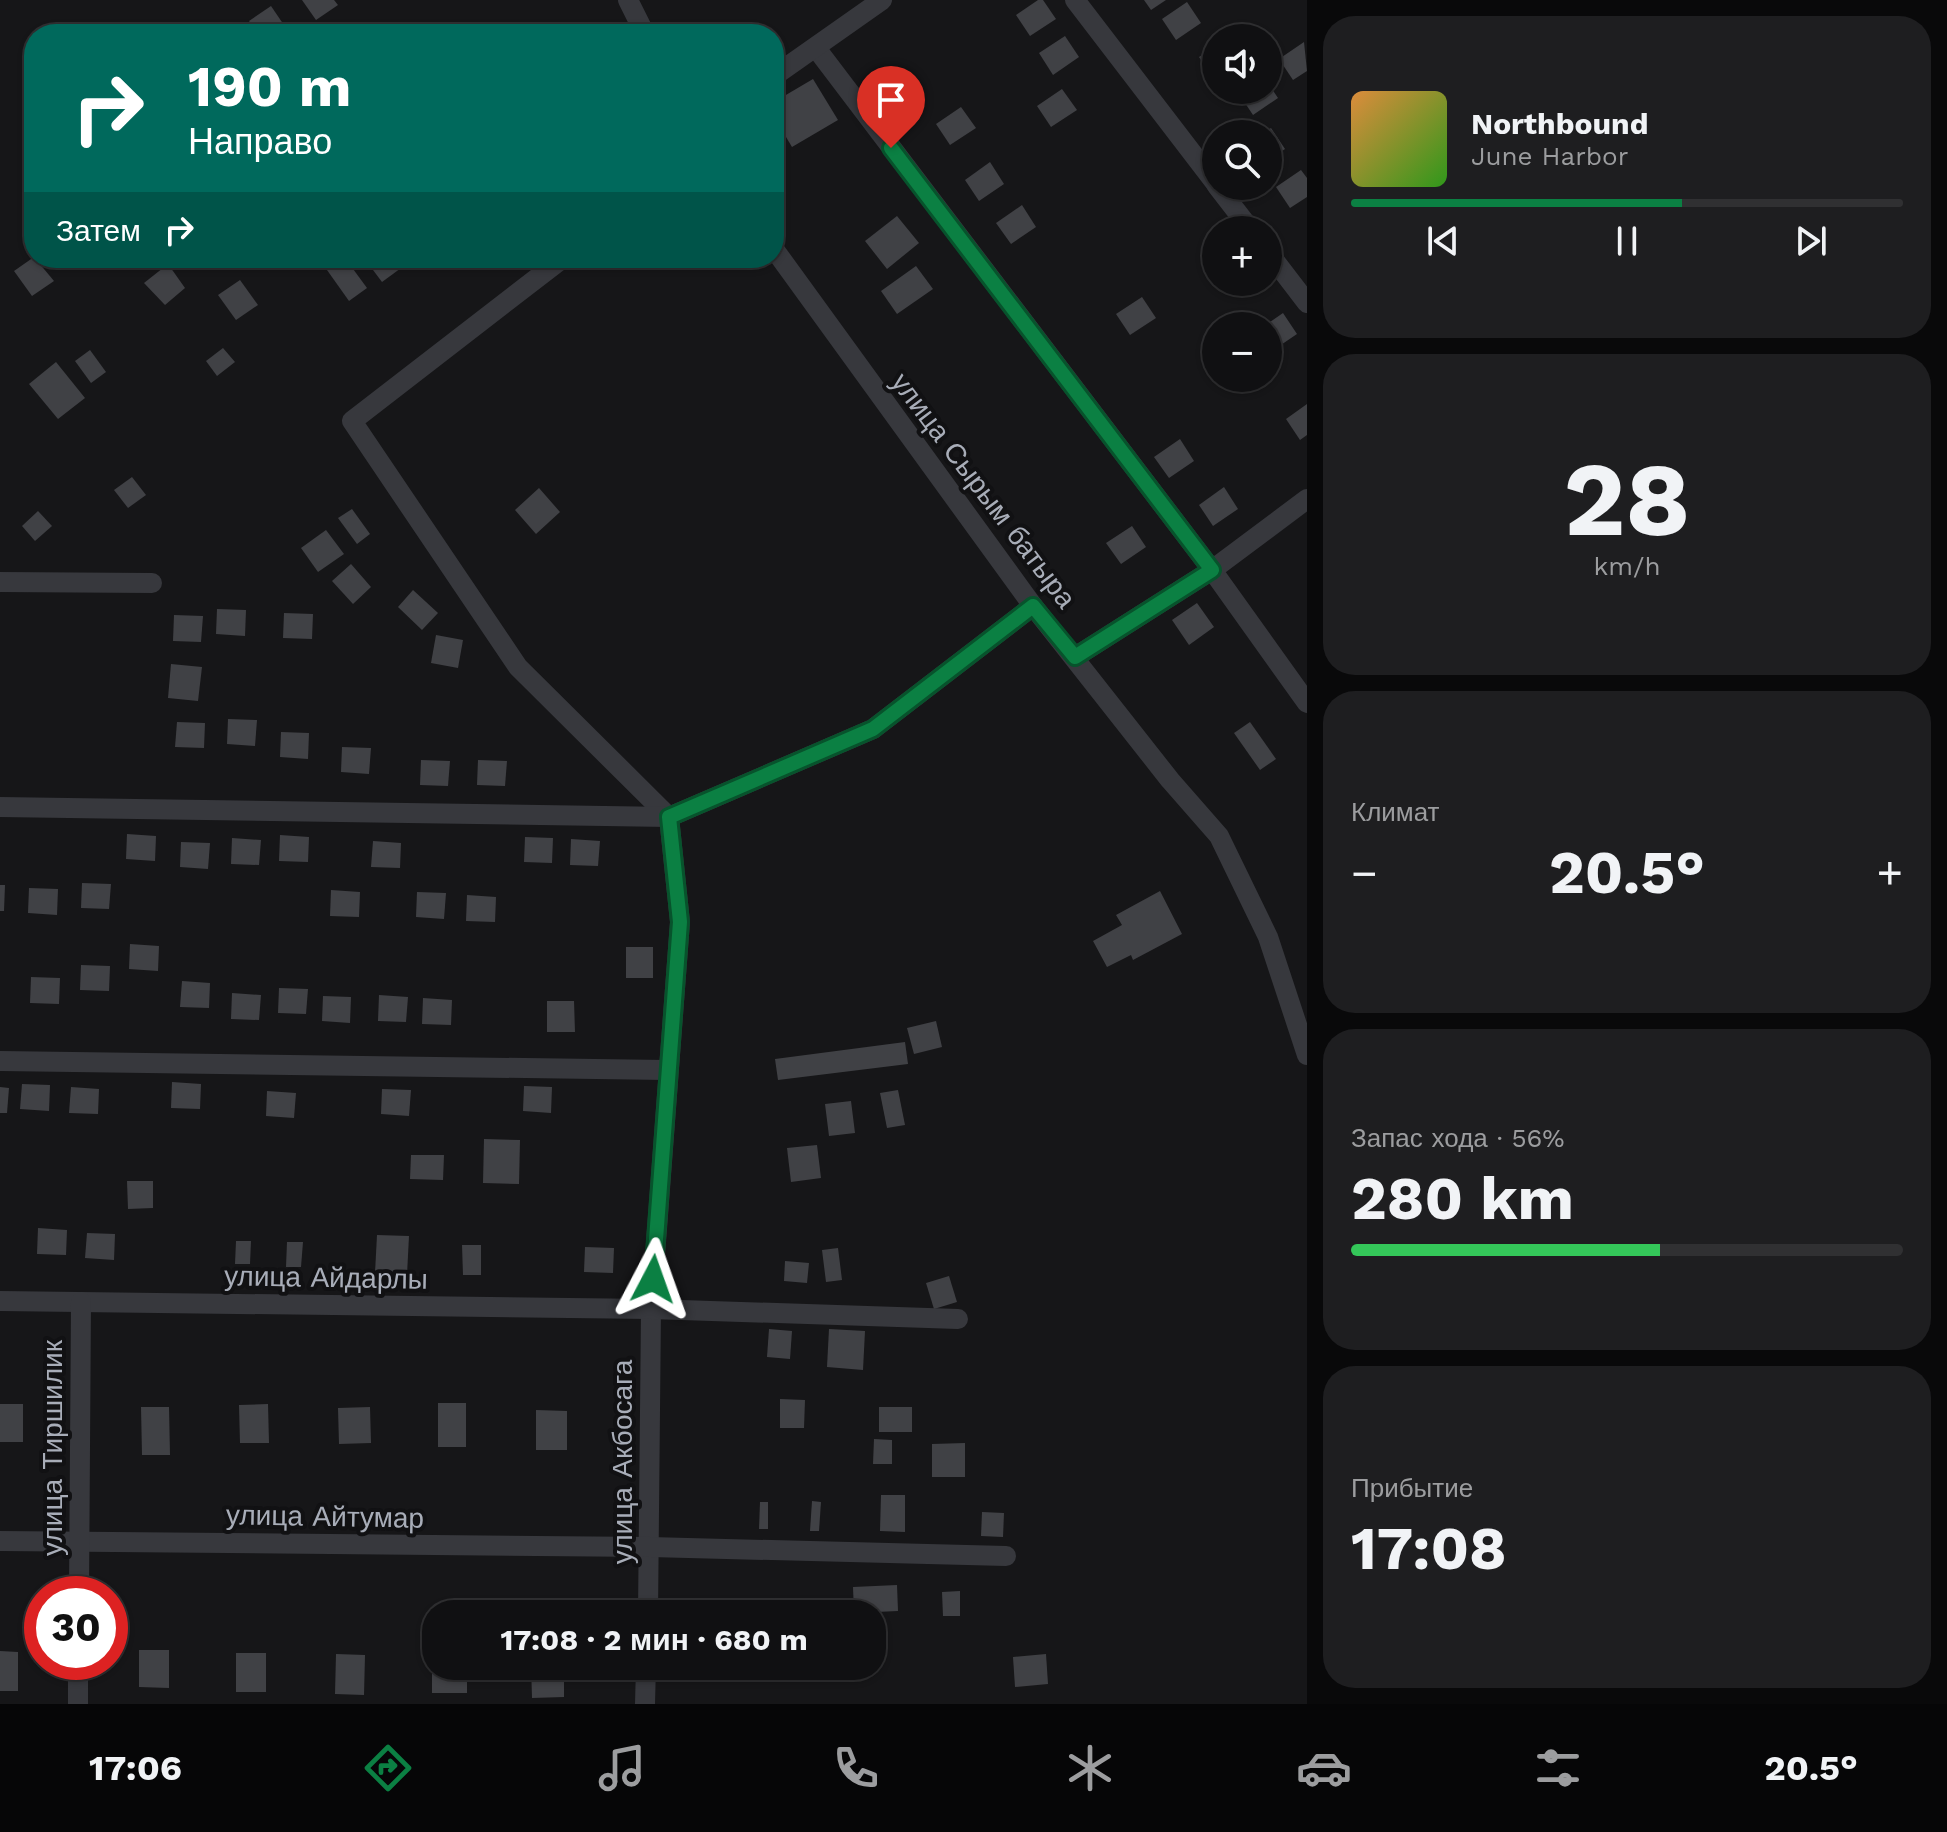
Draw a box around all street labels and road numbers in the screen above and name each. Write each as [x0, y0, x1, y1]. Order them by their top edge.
street label: улица Сырым батыра [884, 366, 1083, 615]
street label: улица Айдарлы [224, 1259, 428, 1296]
street label: улица Тиршилик [36, 1339, 69, 1556]
street label: улица Акбосага [606, 1359, 639, 1564]
street label: улица Айтумар [226, 1498, 424, 1535]

